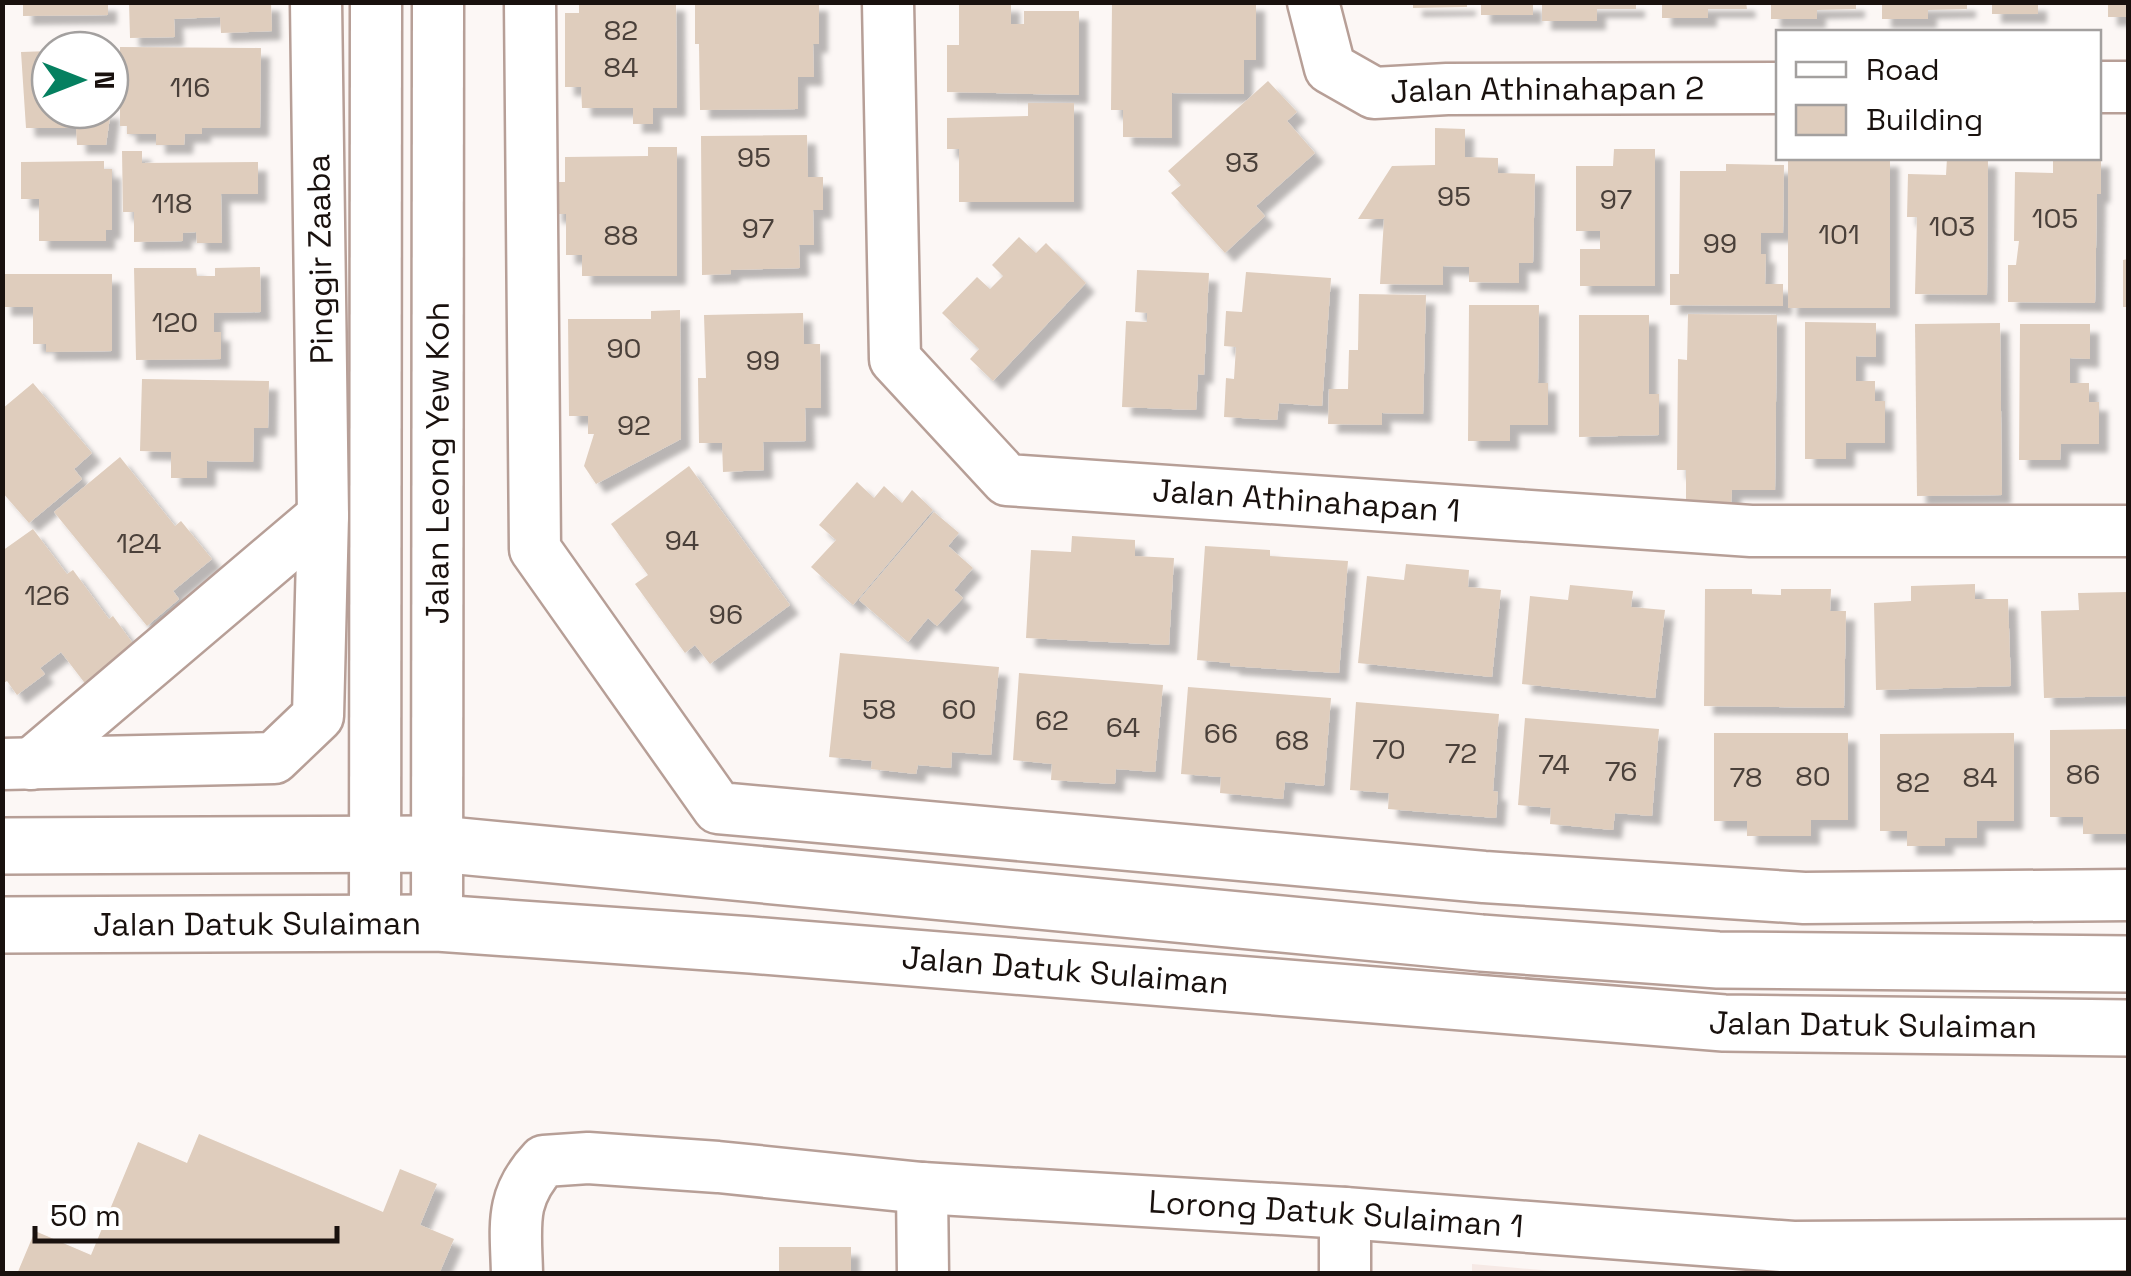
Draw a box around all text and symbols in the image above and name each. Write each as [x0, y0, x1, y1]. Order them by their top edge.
house number: 82 [604, 12, 638, 48]
north arrow [30, 30, 130, 130]
legend [1776, 30, 2101, 160]
house number: 84 [604, 49, 638, 85]
text: Road [1866, 50, 1940, 89]
street label: Jalan Athinahapan 2 [1389, 68, 1704, 112]
house number: 116 [170, 69, 210, 105]
text: N [87, 71, 123, 89]
text: Building [1866, 100, 1983, 139]
house number: 95 [737, 139, 771, 175]
house number: 93 [1225, 144, 1259, 180]
street label: Pinggir Zaaba [298, 154, 342, 364]
house number: 95 [1437, 178, 1471, 214]
house number: 97 [1600, 181, 1632, 217]
house number: 118 [152, 185, 192, 221]
house number: 105 [2032, 200, 2078, 236]
house number: 103 [1929, 208, 1975, 244]
house number: 97 [742, 210, 774, 246]
house number: 101 [1818, 216, 1860, 252]
house number: 88 [604, 217, 638, 253]
house number: 99 [1703, 225, 1737, 261]
street label: Jalan Leong Yew Koh [417, 302, 458, 624]
house number: 120 [152, 304, 198, 340]
house number: 90 [606, 330, 642, 366]
house number: 99 [746, 342, 780, 378]
house number: 92 [617, 407, 651, 443]
street label: Jalan Athinahapan 1 [1151, 470, 1462, 531]
house number: 94 [665, 522, 699, 558]
house number: 124 [116, 525, 162, 561]
house number: 126 [24, 577, 70, 613]
house number: 96 [709, 596, 743, 632]
house number: 58 [862, 691, 896, 727]
house number: 60 [941, 691, 977, 727]
house number: 62 [1035, 702, 1069, 738]
house number: 64 [1106, 709, 1140, 745]
house number: 66 [1204, 715, 1238, 751]
house number: 68 [1275, 722, 1309, 758]
house number: 70 [1372, 731, 1406, 767]
house number: 72 [1445, 735, 1477, 771]
house number: 74 [1538, 746, 1570, 782]
house number: 76 [1605, 753, 1637, 789]
house number: 86 [2066, 756, 2100, 792]
house number: 80 [1795, 758, 1831, 794]
house number: 78 [1729, 759, 1763, 795]
house number: 84 [1963, 759, 1997, 795]
house number: 82 [1896, 764, 1930, 800]
street label: Jalan Datuk Sulaiman [93, 903, 421, 945]
street label: Jalan Datuk Sulaiman [900, 937, 1230, 1003]
street label: Jalan Datuk Sulaiman [1708, 1002, 2037, 1047]
scale bar [35, 1181, 338, 1243]
street label: Lorong Datuk Sulaiman 1 [1147, 1181, 1525, 1246]
text: 50 m [50, 1196, 121, 1235]

